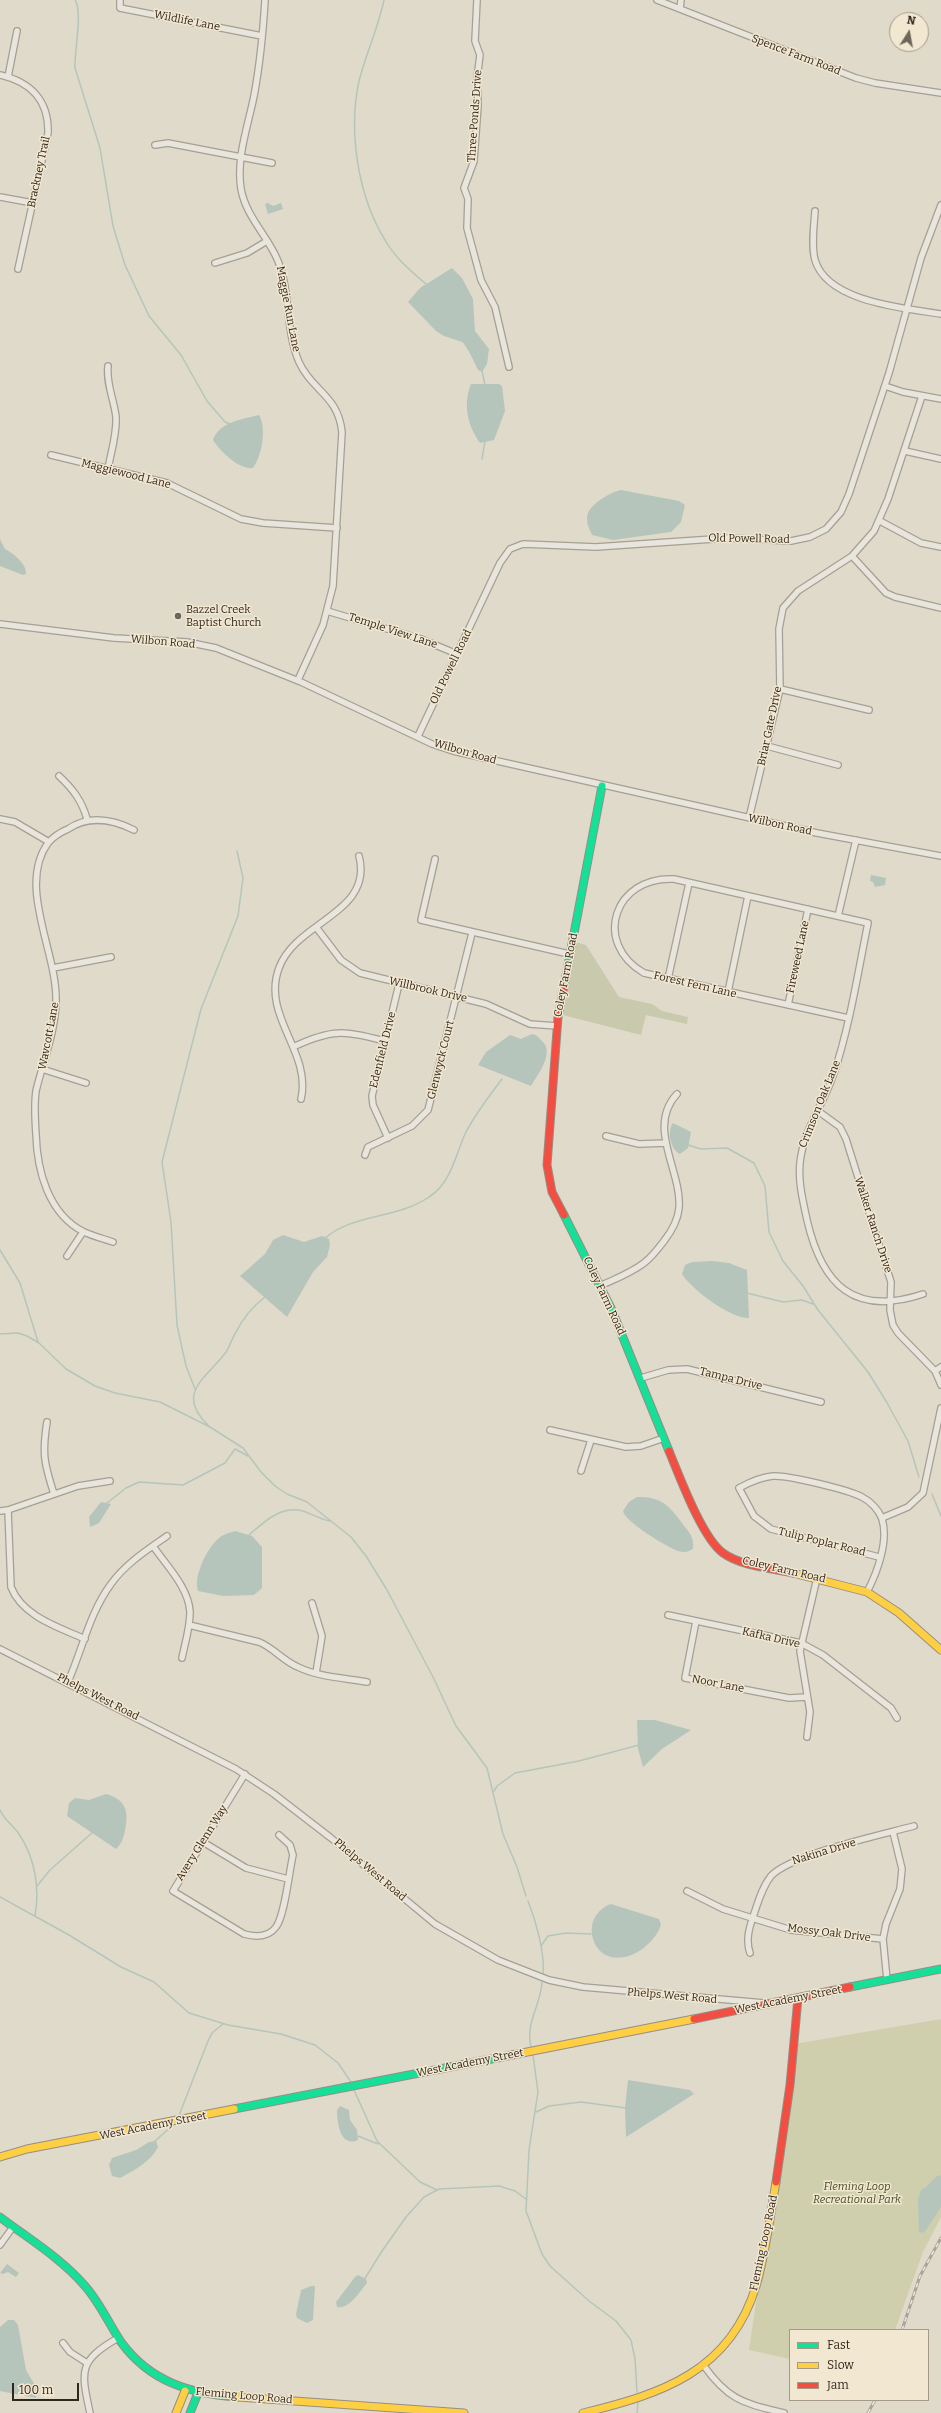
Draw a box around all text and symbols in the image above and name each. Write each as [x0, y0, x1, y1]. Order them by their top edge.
street label: Wildlife Lane [153, 8, 221, 34]
north arrow [889, 12, 929, 52]
text: N [906, 14, 917, 28]
street label: Spence Farm Road [749, 32, 843, 78]
street label: Three Ponds Drive [465, 69, 485, 163]
street label: Brackney Trail [25, 135, 53, 209]
street label: Maggie Run Lane [273, 265, 303, 353]
street label: Maggiewood Lane [80, 456, 172, 492]
street label: Old Powell Road [708, 532, 790, 546]
place label: Bazzel Creek Baptist Church [186, 603, 261, 629]
street label: Temple View Lane [347, 610, 439, 652]
marker: Bazzel Creek Baptist Church [173, 611, 183, 621]
street label: Old Powell Road [427, 627, 475, 707]
street label: Wilbon Road [130, 633, 196, 651]
street label: Briar Gate Drive [755, 685, 785, 767]
street label: Wilbon Road [432, 737, 498, 767]
street label: Wilbon Road [747, 812, 813, 838]
street label: Fireweed Lane [784, 919, 812, 995]
street label: Coley Farm Road [551, 932, 581, 1018]
street label: Forest Fern Lane [652, 969, 738, 1001]
street label: Willbrook Drive [388, 975, 468, 1005]
street label: Wavcott Lane [36, 1001, 62, 1071]
street label: Edenfield Drive [367, 1010, 399, 1090]
street label: Glenwyck Court [425, 1019, 457, 1101]
street label: Crimson Oak Lane [796, 1058, 844, 1150]
street label: Walker Ranch Drive [851, 1175, 895, 1275]
street label: Coley Farm Road [580, 1255, 628, 1337]
street label: Tampa Drive [698, 1365, 764, 1393]
street label: Tulip Poplar Road [777, 1525, 867, 1559]
street label: Coley Farm Road [741, 1554, 827, 1586]
street label: Kafka Drive [741, 1625, 801, 1651]
street label: Phelps West Road [55, 1671, 141, 1723]
street label: Noor Lane [691, 1672, 745, 1696]
street label: Avery Glenn Way [173, 1803, 231, 1883]
street label: Phelps West Road [331, 1836, 409, 1904]
street label: Nakina Drive [790, 1836, 858, 1868]
street label: Mossy Oak Drive [787, 1921, 871, 1945]
street label: West Academy Street [733, 1983, 843, 2017]
street label: Phelps West Road [626, 1985, 718, 2007]
street label: West Academy Street [415, 2046, 525, 2080]
street label: West Academy Street [98, 2109, 208, 2143]
park label: Fleming Loop Recreational Park [813, 2180, 901, 2206]
street label: Fleming Loop Road [747, 2194, 781, 2292]
legend [789, 2329, 929, 2401]
text: Fast [827, 2338, 850, 2352]
text: Slow [827, 2358, 854, 2372]
scale bar [14, 2375, 81, 2401]
text: Jam [827, 2378, 849, 2392]
text: 100 m [19, 2383, 53, 2397]
street label: Fleming Loop Road [195, 2385, 293, 2407]

